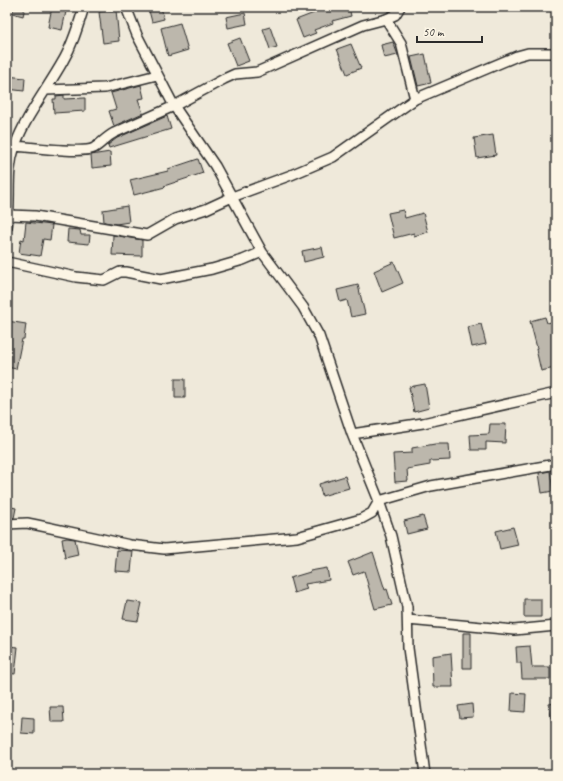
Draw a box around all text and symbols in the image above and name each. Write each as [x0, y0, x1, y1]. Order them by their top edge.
scale bar [417, 18, 482, 44]
text: 50 m [423, 24, 445, 40]

